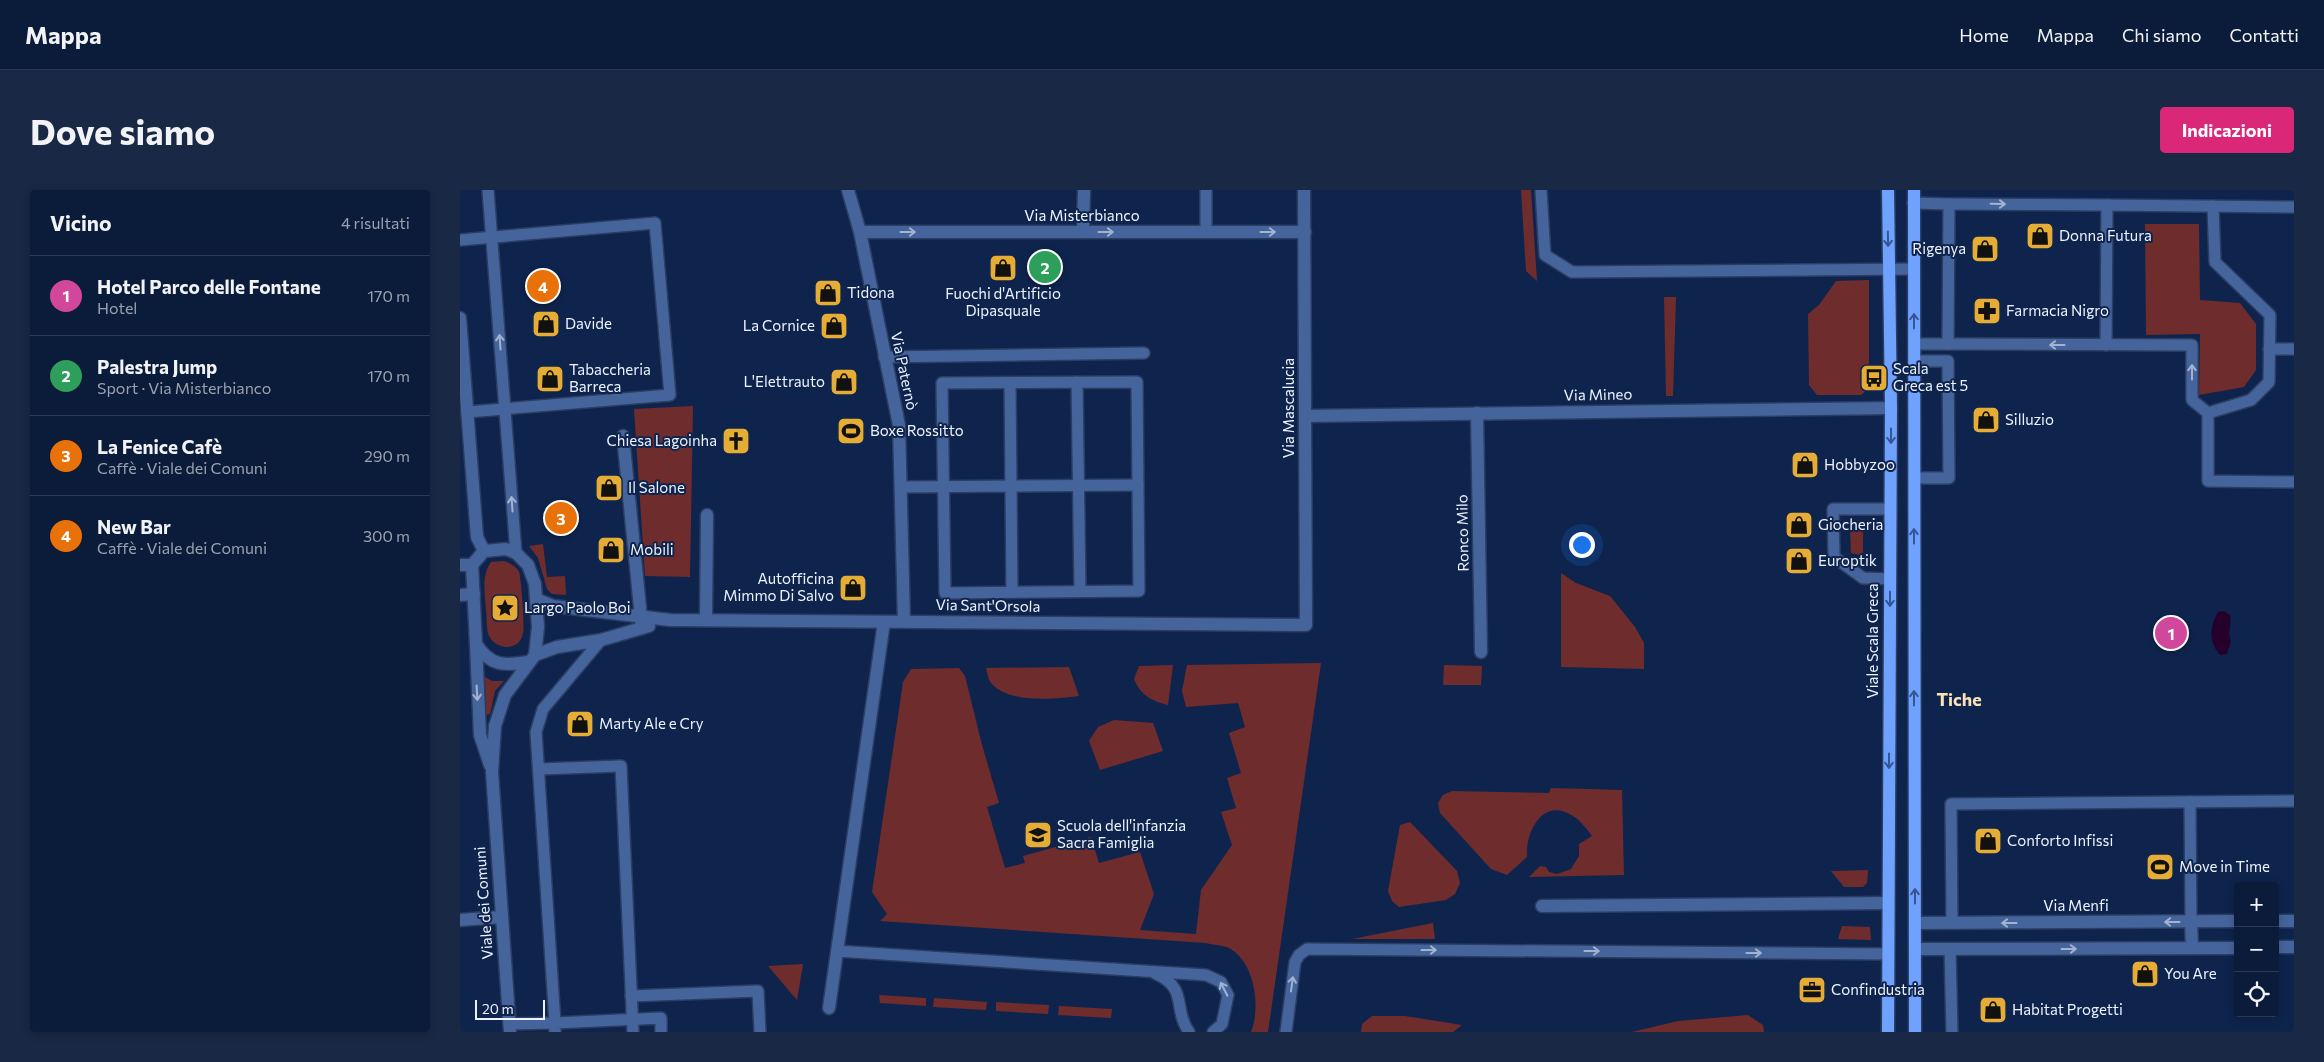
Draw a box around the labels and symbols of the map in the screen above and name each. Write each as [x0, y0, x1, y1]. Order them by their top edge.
one-way arrow [1990, 199, 2006, 209]
street label: Via Misterbianco [1024, 206, 1140, 224]
shop icon: Donna Futura [2025, 221, 2055, 251]
place label: Donna Futura [2059, 226, 2152, 244]
one-way arrow [900, 227, 916, 237]
one-way arrow [1098, 227, 1114, 237]
one-way arrow [1260, 227, 1276, 237]
one-way arrow [1883, 230, 1893, 246]
shop icon: Rigenya [1970, 234, 2000, 264]
place label: Rigenya [1912, 239, 1966, 257]
pin: 2 [1029, 248, 1061, 286]
shop icon: Fuochi d'Artificio Dipasquale [988, 253, 1018, 283]
pin: 4 [527, 267, 559, 305]
shop icon: Tidona [813, 278, 843, 308]
place label: Tidona [847, 283, 895, 301]
place label: Fuochi d'Artificio Dipasquale [945, 284, 1061, 319]
pharmacy icon: Farmacia Nigro [1972, 296, 2002, 326]
place label: Farmacia Nigro [2006, 301, 2109, 319]
shop icon: Davide [531, 309, 561, 339]
shop icon: La Cornice [819, 311, 849, 341]
one-way arrow [1909, 313, 1919, 330]
place label: Davide [565, 314, 612, 332]
place label: La Cornice [743, 316, 815, 334]
street label: Via Paternò [888, 330, 922, 412]
one-way arrow [495, 335, 504, 351]
one-way arrow [2049, 340, 2066, 350]
street label: Via Mascalucia [1279, 358, 1297, 458]
place label: Scala Greca est 5 [1893, 359, 1968, 394]
place label: Tabaccheria Barreca [569, 360, 651, 395]
bus stop icon: Scala Greca est 5 [1859, 363, 1889, 393]
shop icon: Tabaccheria Barreca [535, 364, 565, 394]
one-way arrow [2187, 365, 2197, 381]
shop icon: L'Elettrauto [829, 367, 859, 397]
place label: L'Elettrauto [743, 372, 825, 390]
street label: Via Mineo [1564, 384, 1632, 404]
shop icon: Silluzio [1971, 405, 2001, 435]
place label: Silluzio [2005, 410, 2054, 428]
sports icon: Boxe Rossitto [836, 416, 866, 446]
place label: Boxe Rossitto [870, 421, 964, 439]
church icon: Chiesa Lagoinha [721, 426, 751, 456]
one-way arrow [1886, 428, 1896, 444]
place label: Chiesa Lagoinha [607, 431, 717, 449]
shop icon: Hobbyzoo [1790, 450, 1820, 480]
place label: Hobbyzoo [1824, 455, 1895, 473]
shop icon: Il Salone [594, 473, 624, 503]
place label: Il Salone [628, 478, 685, 496]
street label: Ronco Milo [1452, 494, 1472, 572]
one-way arrow [508, 497, 517, 513]
pin: 3 [545, 499, 577, 537]
shop icon: Giocheria [1784, 510, 1814, 540]
place label: Giocheria [1818, 515, 1883, 533]
one-way arrow [1909, 528, 1919, 544]
your location [1569, 532, 1595, 558]
shop icon: Mobili [596, 535, 626, 565]
place label: Mobili [630, 540, 674, 558]
shop icon: Europtik [1784, 546, 1814, 576]
place label: Europtik [1818, 551, 1877, 569]
place label: Autofficina Mimmo Di Salvo [723, 569, 834, 604]
shop icon: Autofficina Mimmo Di Salvo [838, 573, 868, 603]
street label: Viale Scala Greca [1863, 583, 1881, 699]
one-way arrow [1885, 590, 1895, 606]
place icon: Largo Paolo Boi [490, 593, 520, 623]
street label: Via Sant'Orsola [936, 595, 1041, 615]
place label: Largo Paolo Boi [524, 598, 631, 616]
pin: 1 [2155, 614, 2187, 652]
one-way arrow [473, 685, 482, 701]
district label: Tiche [1936, 688, 1982, 710]
one-way arrow [1909, 691, 1919, 707]
shop icon: Marty Ale e Cry [565, 709, 595, 739]
place label: Marty Ale e Cry [599, 714, 704, 732]
one-way arrow [1884, 752, 1894, 769]
place label: Scuola dell'infanzia Sacra Famiglia [1057, 816, 1186, 851]
school or university icon: Scuola dell'infanzia Sacra Famiglia [1023, 820, 1053, 850]
shop icon: Conforto Infissi [1973, 826, 2003, 856]
place label: Conforto Infissi [2007, 831, 2113, 849]
street label: Viale dei Comuni [470, 846, 496, 960]
sports icon: Move in Time [2145, 852, 2175, 882]
place label: Move in Time [2179, 857, 2270, 875]
one-way arrow [1910, 888, 1920, 904]
street label: Via Menfi [2043, 896, 2109, 914]
one-way arrow [2164, 917, 2180, 927]
one-way arrow [2001, 918, 2018, 928]
one-way arrow [2060, 944, 2077, 954]
one-way arrow [1421, 945, 1437, 955]
one-way arrow [1584, 947, 1600, 956]
one-way arrow [1746, 948, 1762, 958]
shop icon: You Are [2130, 959, 2160, 989]
place label: You Are [2164, 964, 2217, 982]
office icon: Confindustria [1797, 975, 1827, 1005]
one-way arrow [1287, 976, 1297, 992]
place label: Confindustria [1831, 980, 1925, 998]
one-way arrow [1219, 982, 1229, 997]
shop icon: Habitat Progetti [1978, 995, 2008, 1025]
scale bar [475, 997, 545, 1020]
place label: Habitat Progetti [2012, 1000, 2123, 1018]

